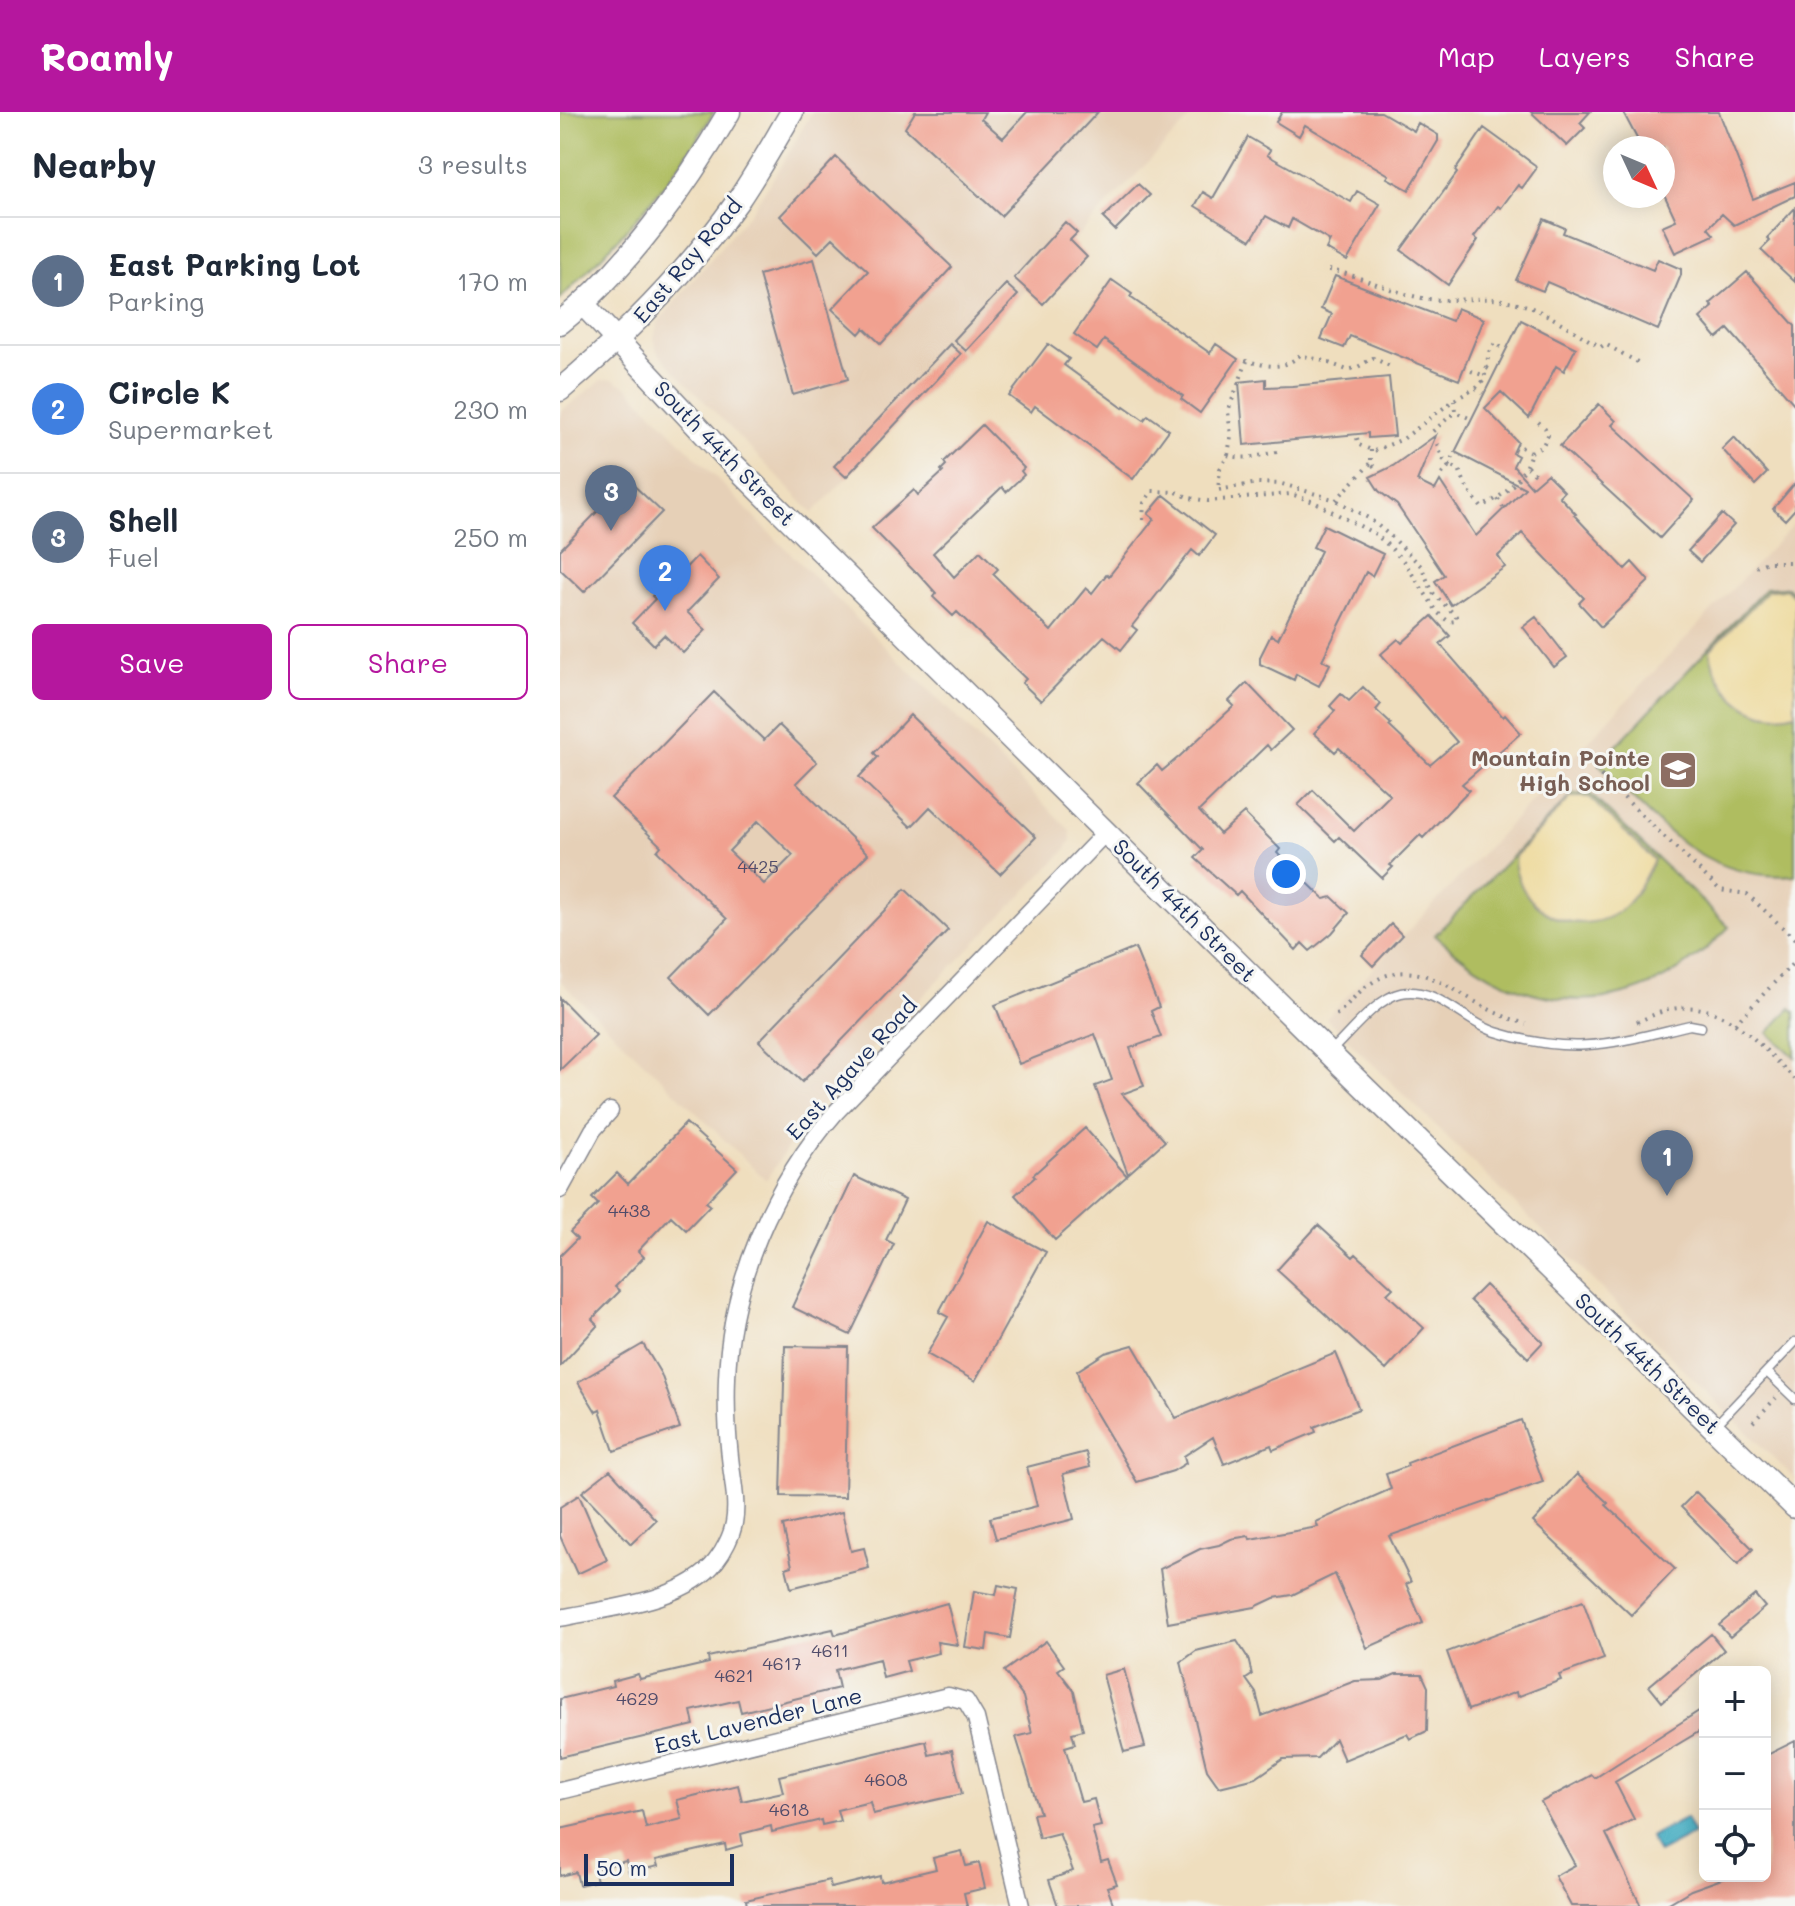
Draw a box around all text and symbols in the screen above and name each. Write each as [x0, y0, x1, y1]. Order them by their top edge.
text: Roamly [40, 31, 174, 81]
text: Map [1438, 38, 1495, 74]
text: Layers [1539, 38, 1631, 74]
text: Share [1675, 38, 1755, 74]
north arrow [1603, 136, 1675, 208]
text: Nearby [32, 142, 157, 187]
text: 3 results [418, 147, 528, 181]
street label: East Ray Road [626, 191, 748, 329]
text: East Parking Lot [108, 244, 361, 284]
text: 1 [52, 264, 64, 298]
text: 170 m [457, 264, 528, 298]
text: Parking [108, 284, 204, 318]
text: Circle K [108, 372, 231, 412]
street label: South 44th Street [648, 374, 802, 532]
text: 2 [51, 392, 65, 426]
text: 230 m [453, 392, 528, 426]
text: Supermarket [108, 412, 273, 446]
pin: 3 [585, 465, 637, 531]
text: Shell [108, 500, 178, 540]
text: 3 [50, 520, 66, 554]
text: 250 m [453, 520, 528, 554]
text: Fuel [108, 540, 159, 574]
pin: 2 [639, 545, 691, 611]
button: Save [32, 624, 272, 700]
button: Share [288, 624, 528, 700]
place label: Mountain Pointe High School [1471, 743, 1650, 797]
school or university icon: Mountain Pointe High School [1657, 749, 1699, 791]
street label: South 44th Street [1107, 832, 1263, 988]
house number: 4425 [737, 854, 779, 878]
your location [1266, 854, 1306, 894]
street label: East Agave Road [779, 990, 923, 1146]
pin: 1 [1641, 1130, 1693, 1196]
house number: 4438 [608, 1198, 650, 1222]
street label: South 44th Street [1569, 1286, 1727, 1440]
house number: 4611 [811, 1638, 849, 1662]
house number: 4617 [762, 1651, 802, 1675]
house number: 4621 [714, 1663, 754, 1687]
map controls [1699, 1666, 1771, 1882]
button: + [1699, 1666, 1771, 1738]
street label: East Lavender Lane [651, 1680, 865, 1760]
house number: 4629 [616, 1686, 658, 1710]
button: − [1699, 1738, 1771, 1810]
house number: 4608 [864, 1767, 908, 1791]
house number: 4618 [769, 1797, 809, 1821]
button: locate [1699, 1810, 1771, 1882]
scale bar [584, 1850, 734, 1886]
text: 50 m [596, 1853, 647, 1882]

